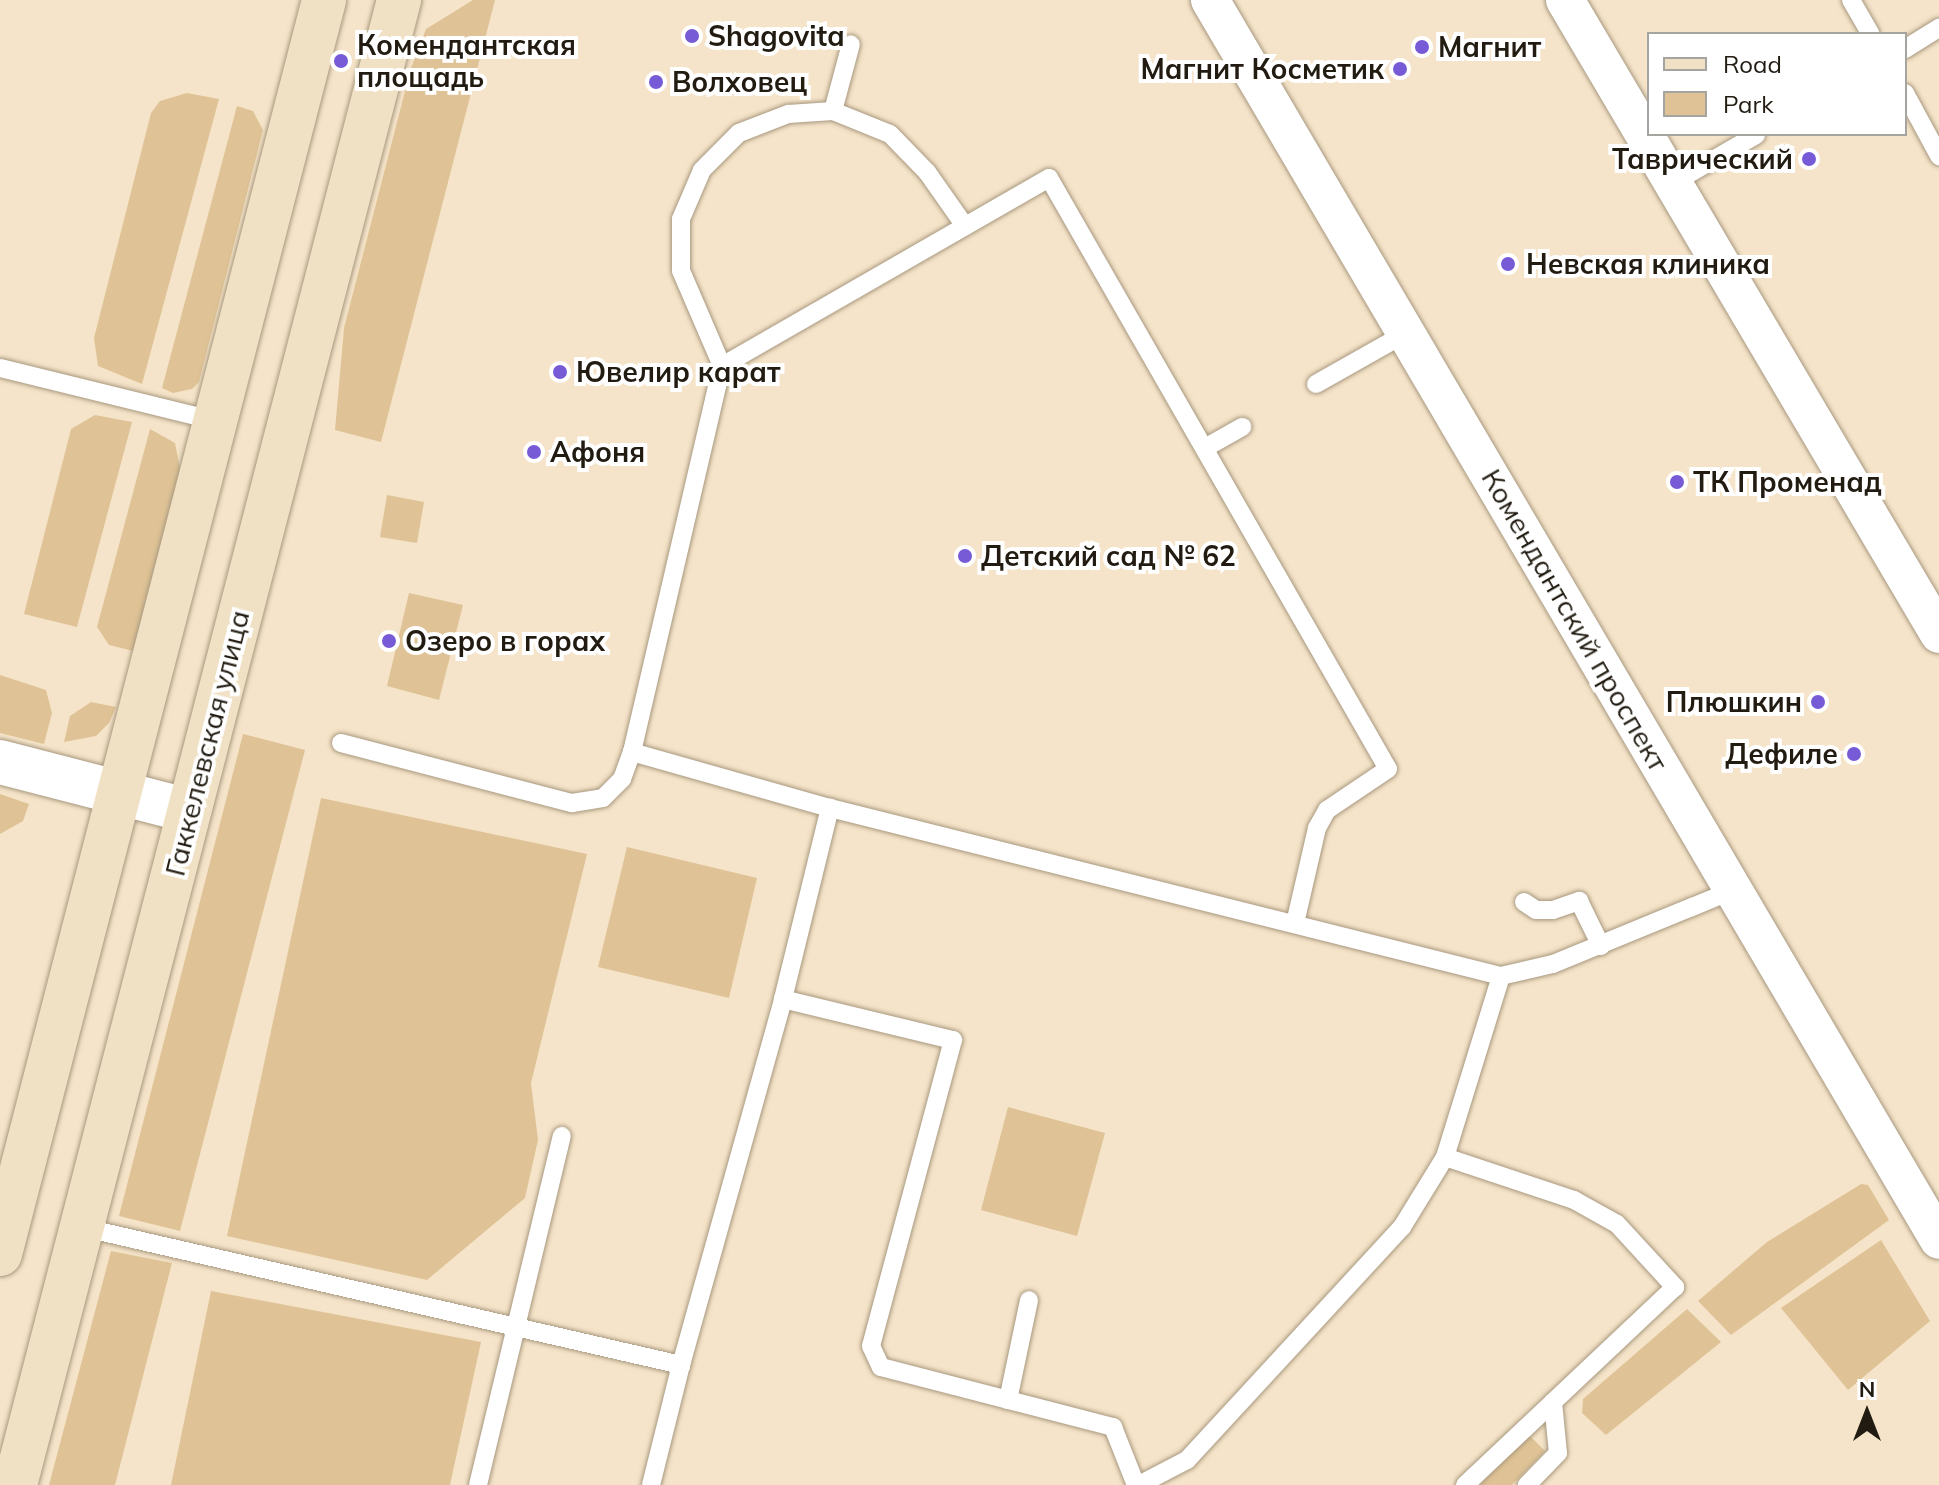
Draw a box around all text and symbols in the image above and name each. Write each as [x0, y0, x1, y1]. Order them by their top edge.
place label: Shagovita [708, 19, 845, 53]
marker: Shagovita [683, 27, 701, 45]
place label: Комендантская площадь [357, 28, 576, 94]
place label: Магнит [1438, 30, 1541, 64]
legend [1647, 32, 1907, 136]
marker: Магнит [1413, 38, 1431, 56]
text: Road [1723, 49, 1782, 79]
marker: Комендантская площадь [332, 52, 350, 70]
place label: Магнит Косметик [1140, 52, 1384, 86]
marker: Магнит Косметик [1391, 60, 1409, 78]
place label: Волховец [672, 65, 807, 99]
marker: Волховец [647, 73, 665, 91]
text: Park [1723, 89, 1774, 119]
place label: Таврический [1612, 142, 1793, 176]
marker: Таврический [1800, 150, 1818, 168]
place label: Невская клиника [1526, 247, 1770, 281]
marker: Невская клиника [1497, 253, 1519, 275]
place label: Ювелир карат [576, 355, 780, 389]
marker: Ювелир карат [551, 363, 569, 381]
place label: Афоня [550, 435, 645, 469]
marker: Афоня [525, 443, 543, 461]
street label: Комендантский проспект [1475, 463, 1675, 777]
place label: ТК Променад [1693, 465, 1882, 499]
marker: ТК Променад [1668, 473, 1686, 491]
place label: Детский сад № 62 [981, 539, 1236, 573]
marker: Детский сад № 62 [956, 547, 974, 565]
street label: Гаккелевская улица [158, 607, 256, 879]
place label: Озеро в горах [405, 624, 605, 658]
marker: Озеро в горах [380, 632, 398, 650]
place label: Плюшкин [1666, 685, 1802, 719]
marker: Плюшкин [1809, 693, 1827, 711]
place label: Дефиле [1725, 737, 1838, 771]
marker: Дефиле [1845, 745, 1863, 763]
north arrow [1827, 1373, 1907, 1453]
text: N [1859, 1375, 1875, 1403]

